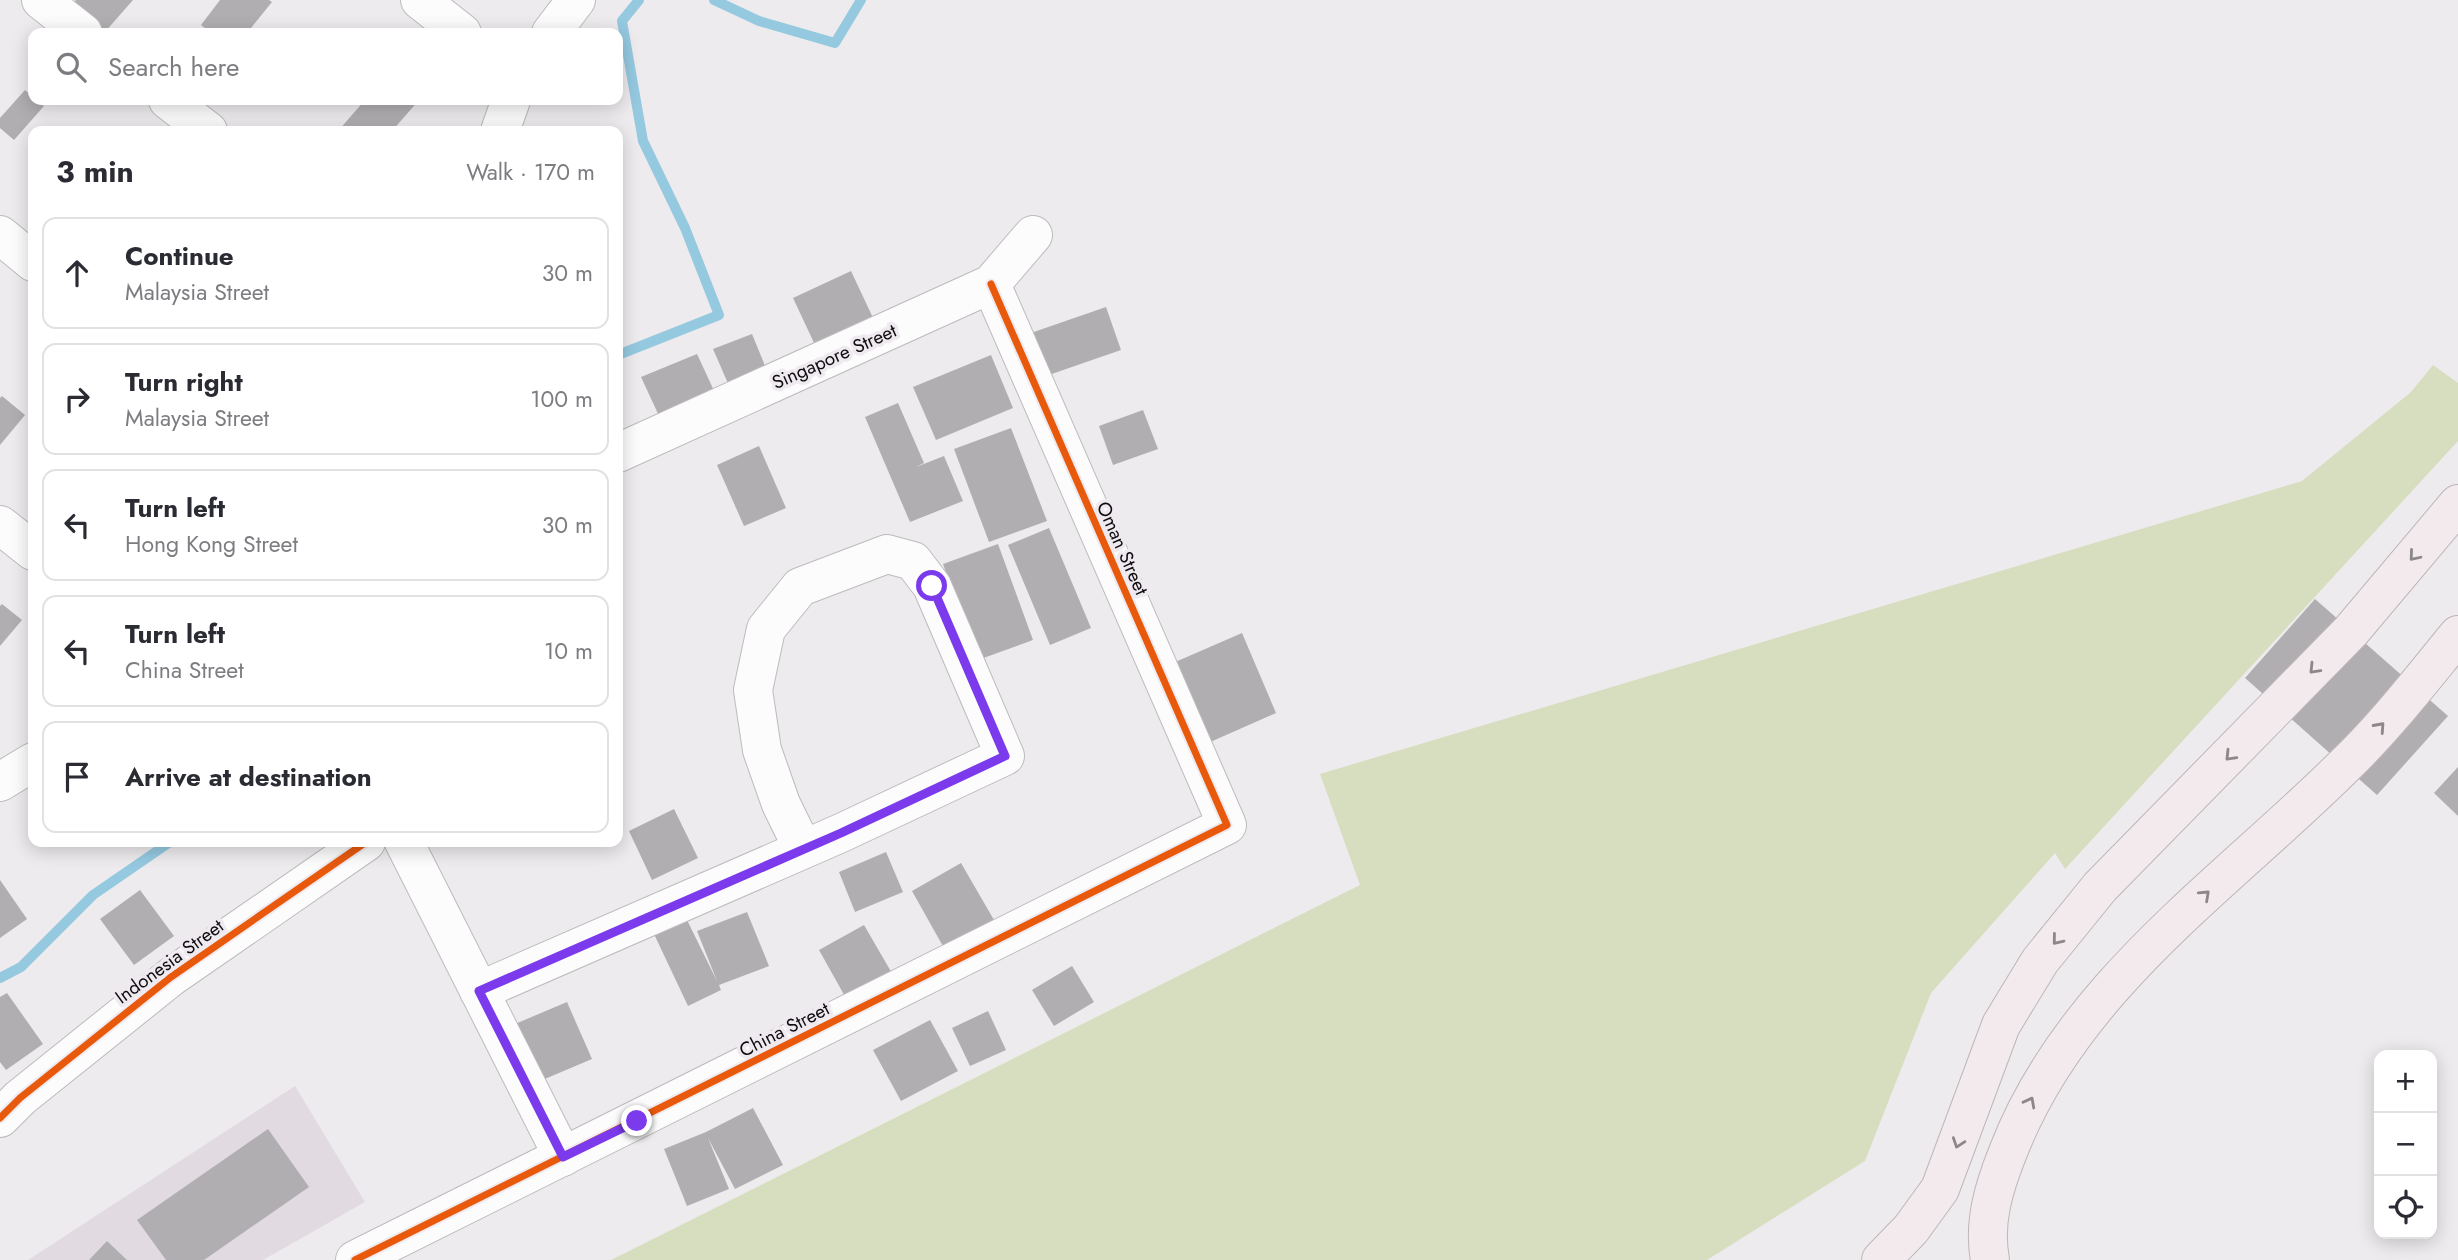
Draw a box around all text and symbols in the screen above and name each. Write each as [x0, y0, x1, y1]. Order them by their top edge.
search box [28, 28, 623, 105]
icon: search [52, 48, 90, 86]
text: Search here [108, 48, 240, 86]
text: 3 min [56, 150, 134, 193]
text: Walk · 170 m [466, 155, 595, 189]
text: Continue [125, 237, 234, 275]
icon: ahead [58, 254, 96, 292]
text: 30 m [542, 256, 593, 290]
text: Malaysia Street [125, 275, 269, 309]
street label: Singapore Street [768, 317, 901, 396]
text: Turn right [125, 363, 243, 401]
icon: right [58, 380, 96, 418]
text: 100 m [530, 382, 593, 416]
text: Malaysia Street [125, 401, 269, 435]
text: Turn left [125, 489, 225, 527]
street label: Oman Street [1090, 497, 1155, 600]
icon: left [58, 506, 96, 544]
text: 30 m [542, 508, 593, 542]
text: Hong Kong Street [125, 527, 298, 561]
one-way arrow [2410, 548, 2422, 561]
route start [916, 570, 947, 601]
text: Turn left [125, 615, 225, 653]
icon: left [58, 632, 96, 670]
text: 10 m [544, 634, 593, 668]
text: China Street [125, 653, 244, 687]
one-way arrow [2310, 661, 2323, 674]
one-way arrow [2372, 722, 2384, 735]
one-way arrow [2225, 748, 2238, 761]
icon: arrive [58, 758, 96, 796]
text: Arrive at destination [125, 758, 372, 796]
one-way arrow [2197, 891, 2210, 903]
street label: Indonesia Street [109, 913, 230, 1010]
one-way arrow [2052, 932, 2065, 944]
street label: China Street [734, 995, 834, 1064]
map controls [2374, 1050, 2437, 1239]
button: + [2374, 1050, 2437, 1113]
one-way arrow [2022, 1097, 2036, 1109]
route end [621, 1105, 652, 1136]
button: − [2374, 1113, 2437, 1176]
one-way arrow [1951, 1136, 1966, 1148]
button: locate [2374, 1176, 2437, 1239]

